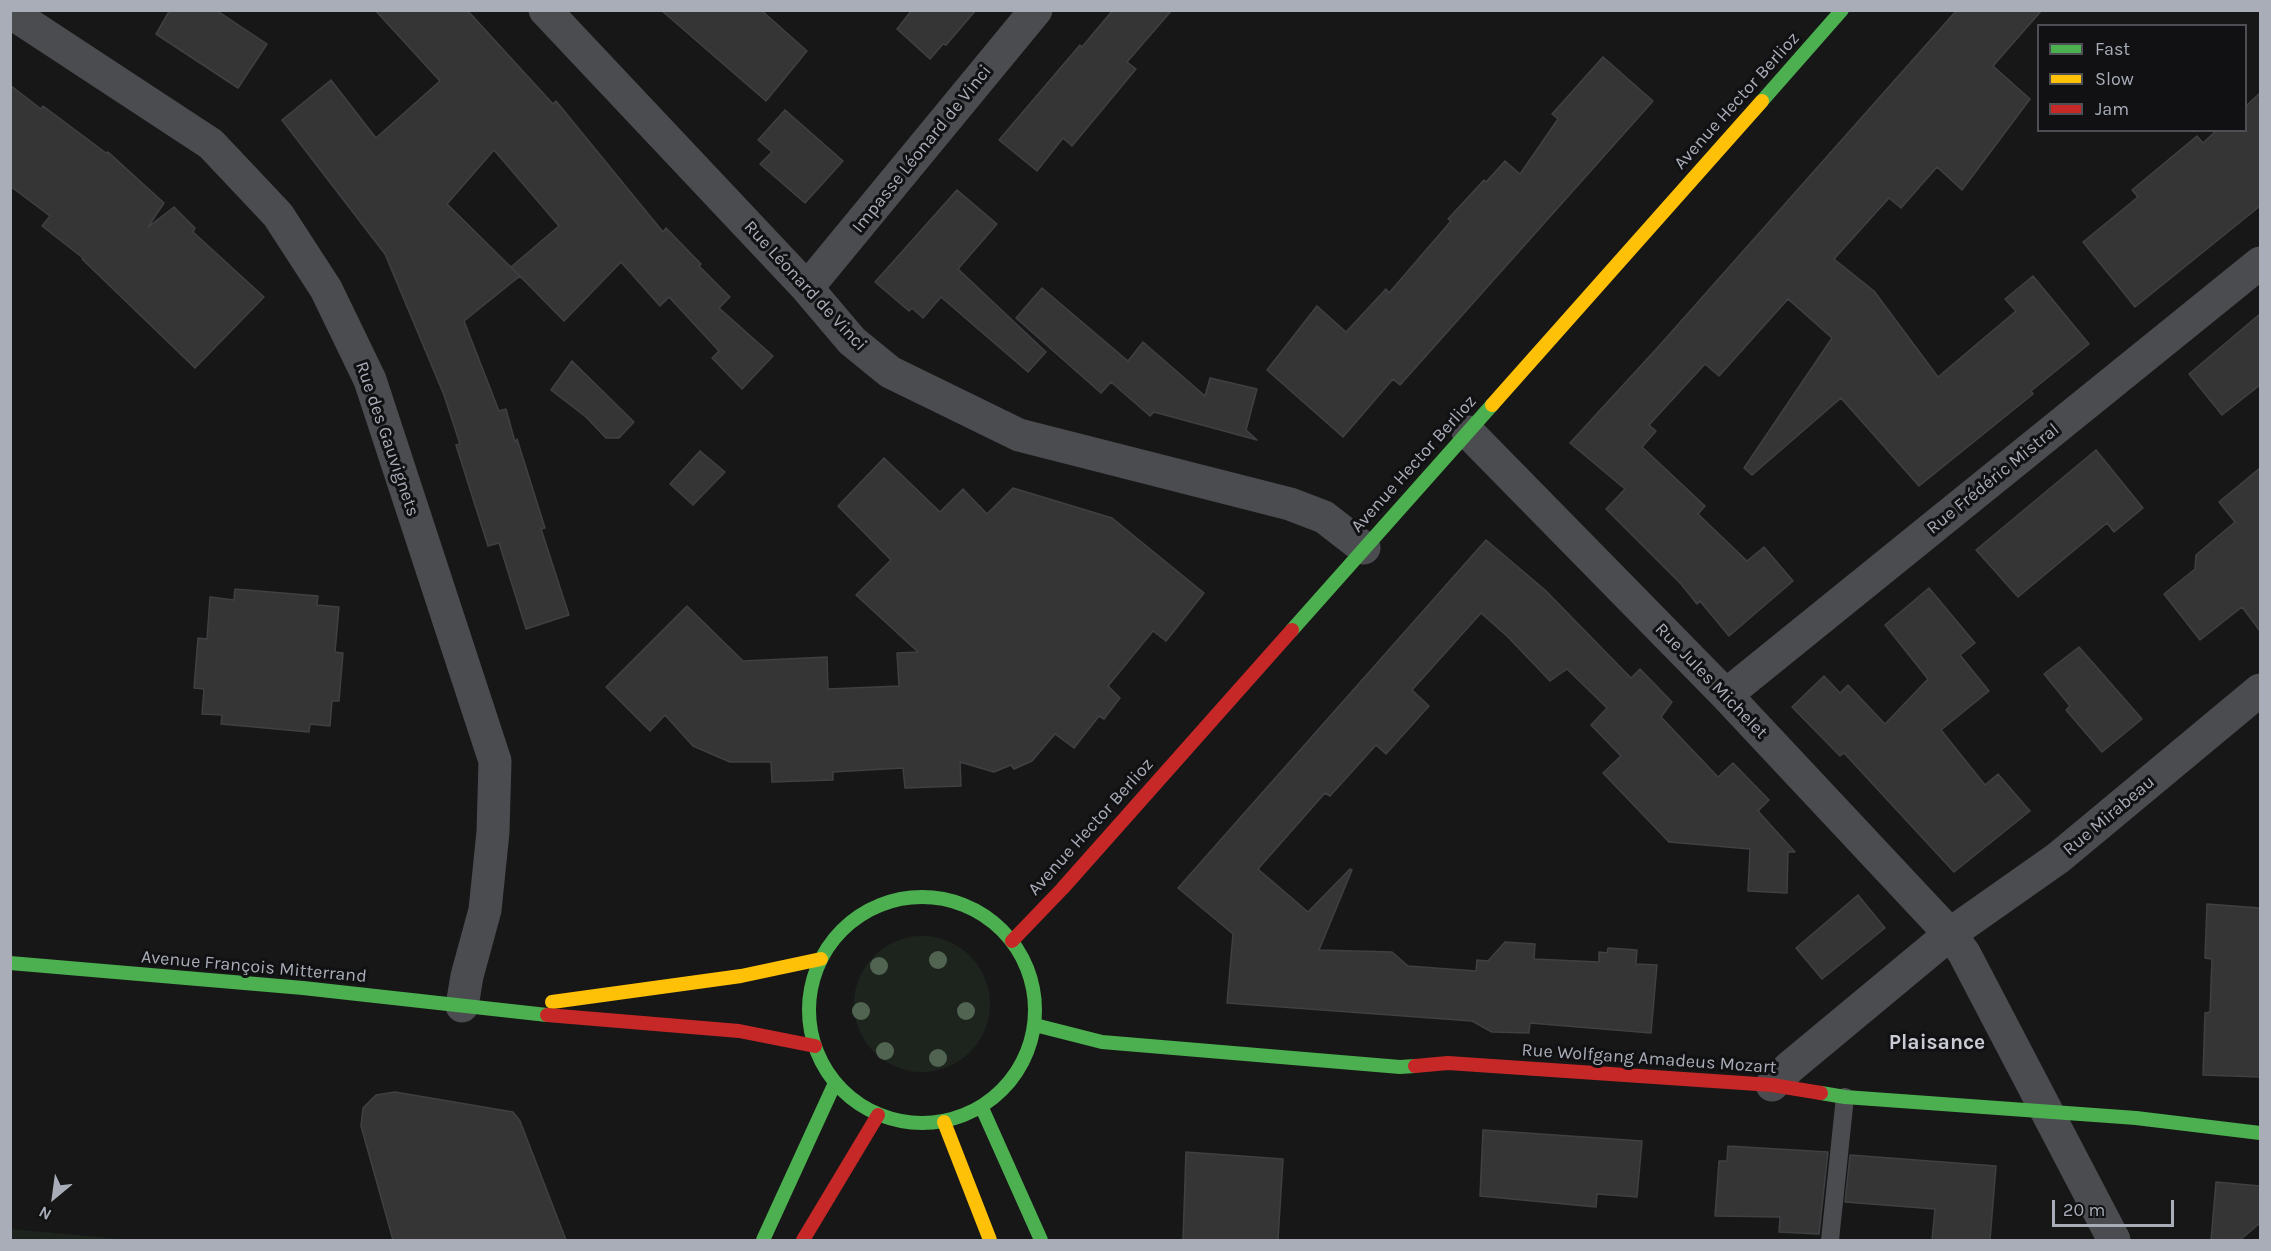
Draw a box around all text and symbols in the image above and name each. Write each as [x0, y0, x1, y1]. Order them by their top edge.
legend [2037, 24, 2247, 132]
street label: Avenue Hector Berlioz [1670, 28, 1804, 174]
text: Fast [2095, 38, 2130, 60]
street label: Impasse Léonard de Vinci [848, 61, 996, 237]
text: Slow [2095, 68, 2134, 90]
text: Jam [2095, 98, 2129, 120]
street label: Rue Léonard de Vinci [739, 216, 871, 356]
street label: Rue des Gauvignets [350, 359, 424, 519]
street label: Avenue Hector Berlioz [1347, 391, 1481, 537]
street label: Rue Frédéric Mistral [1922, 419, 2064, 539]
street label: Rue Jules Michelet [1650, 619, 1772, 743]
street label: Avenue Hector Berlioz [1024, 754, 1158, 900]
street label: Rue Mirabeau [2059, 771, 2159, 861]
street label: Avenue François Mitterrand [140, 946, 368, 988]
district label: Plaisance [1889, 1030, 1985, 1056]
street label: Rue Wolfgang Amadeus Mozart [1521, 1039, 1777, 1079]
north arrow [24, 1167, 84, 1227]
scale bar [2055, 1188, 2176, 1226]
text: 20 m [2063, 1199, 2105, 1221]
text: N [35, 1202, 55, 1224]

